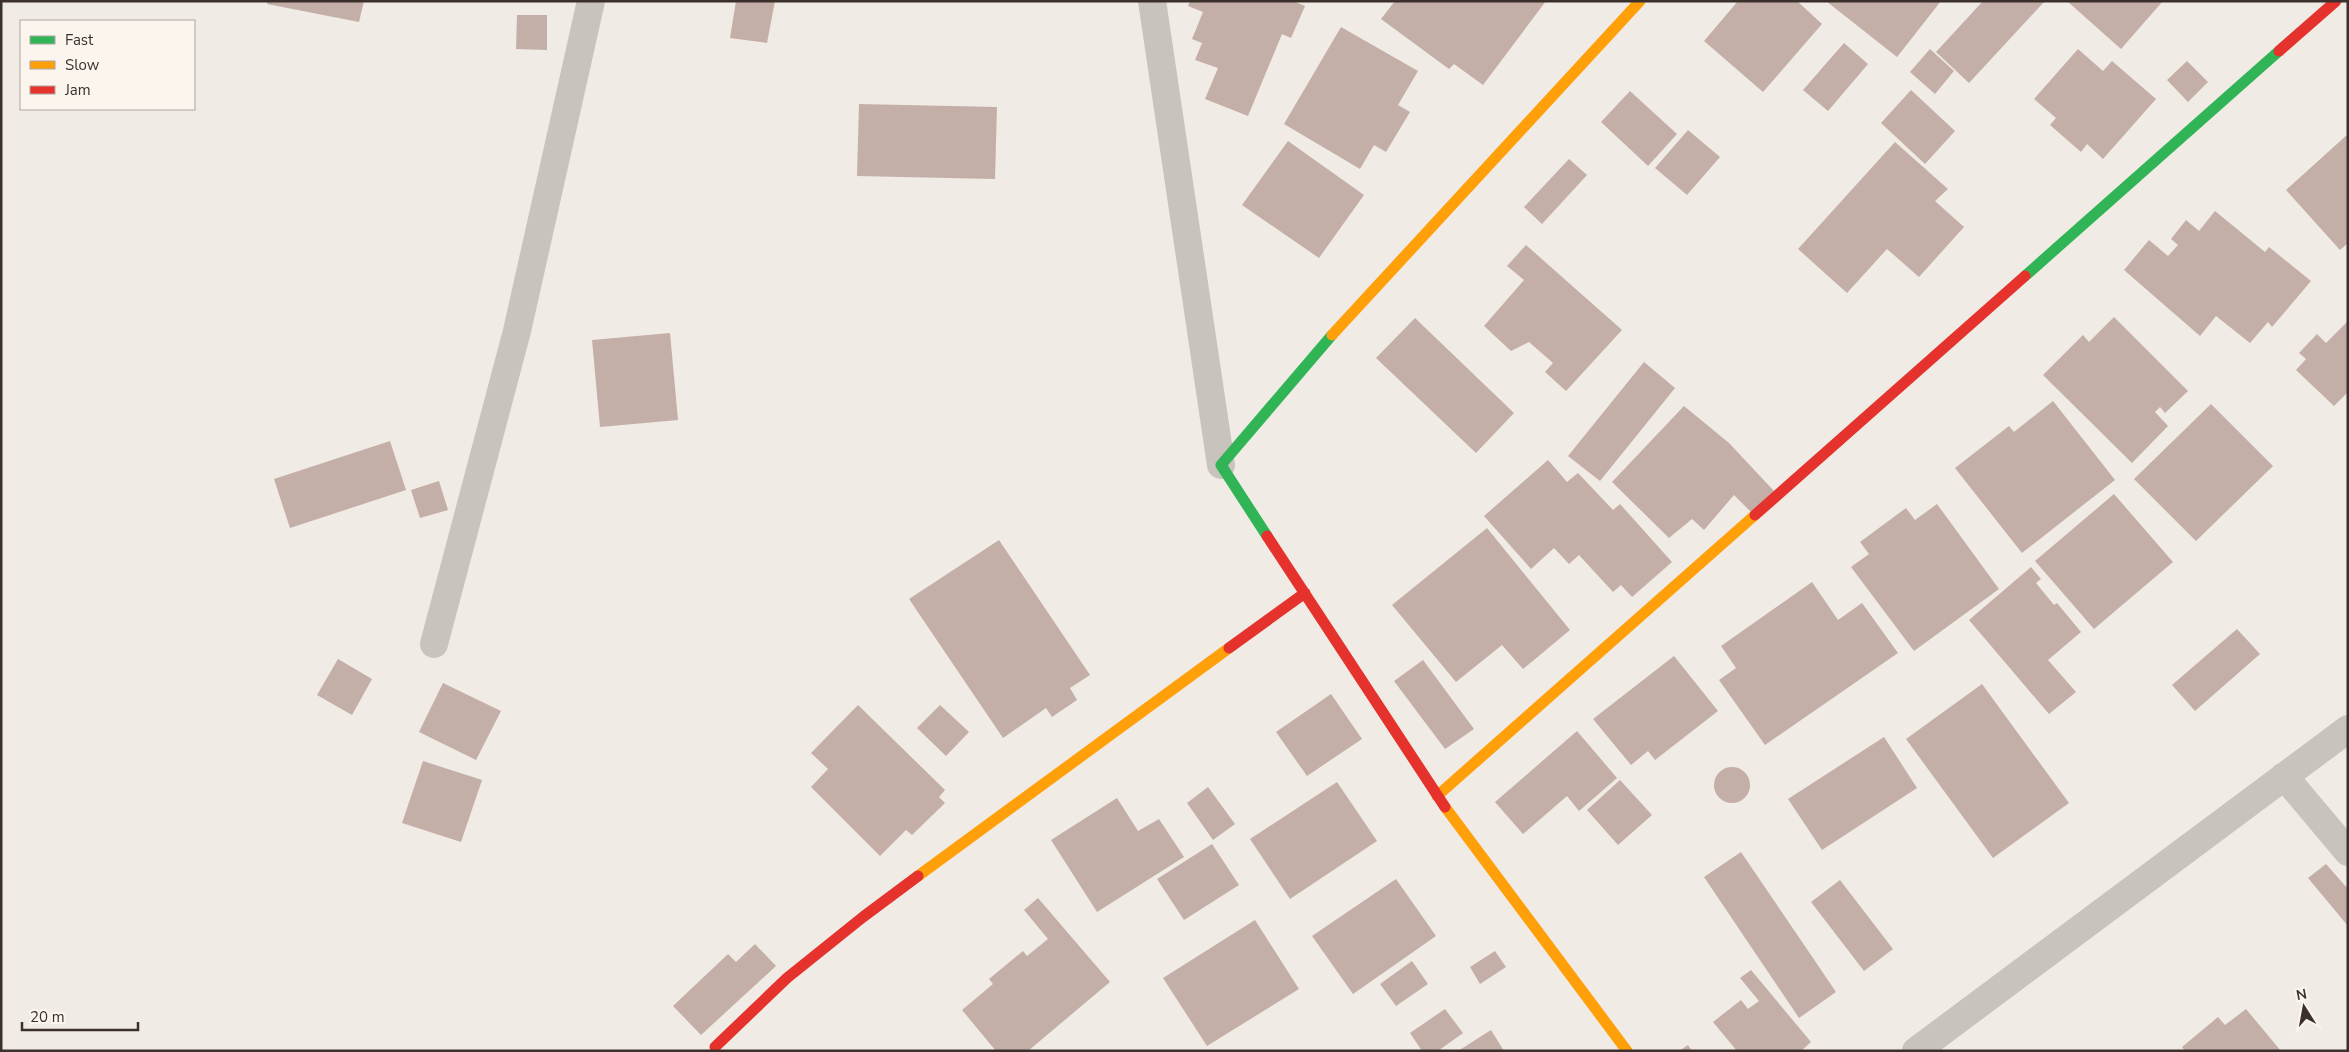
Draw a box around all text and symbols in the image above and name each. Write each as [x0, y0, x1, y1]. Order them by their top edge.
legend [20, 20, 195, 110]
text: Fast [65, 30, 94, 50]
text: Slow [65, 55, 100, 75]
text: Jam [64, 80, 91, 100]
north arrow [2279, 982, 2329, 1032]
text: N [2295, 984, 2309, 1005]
scale bar [22, 1000, 139, 1032]
text: 20 m [30, 1007, 65, 1027]

